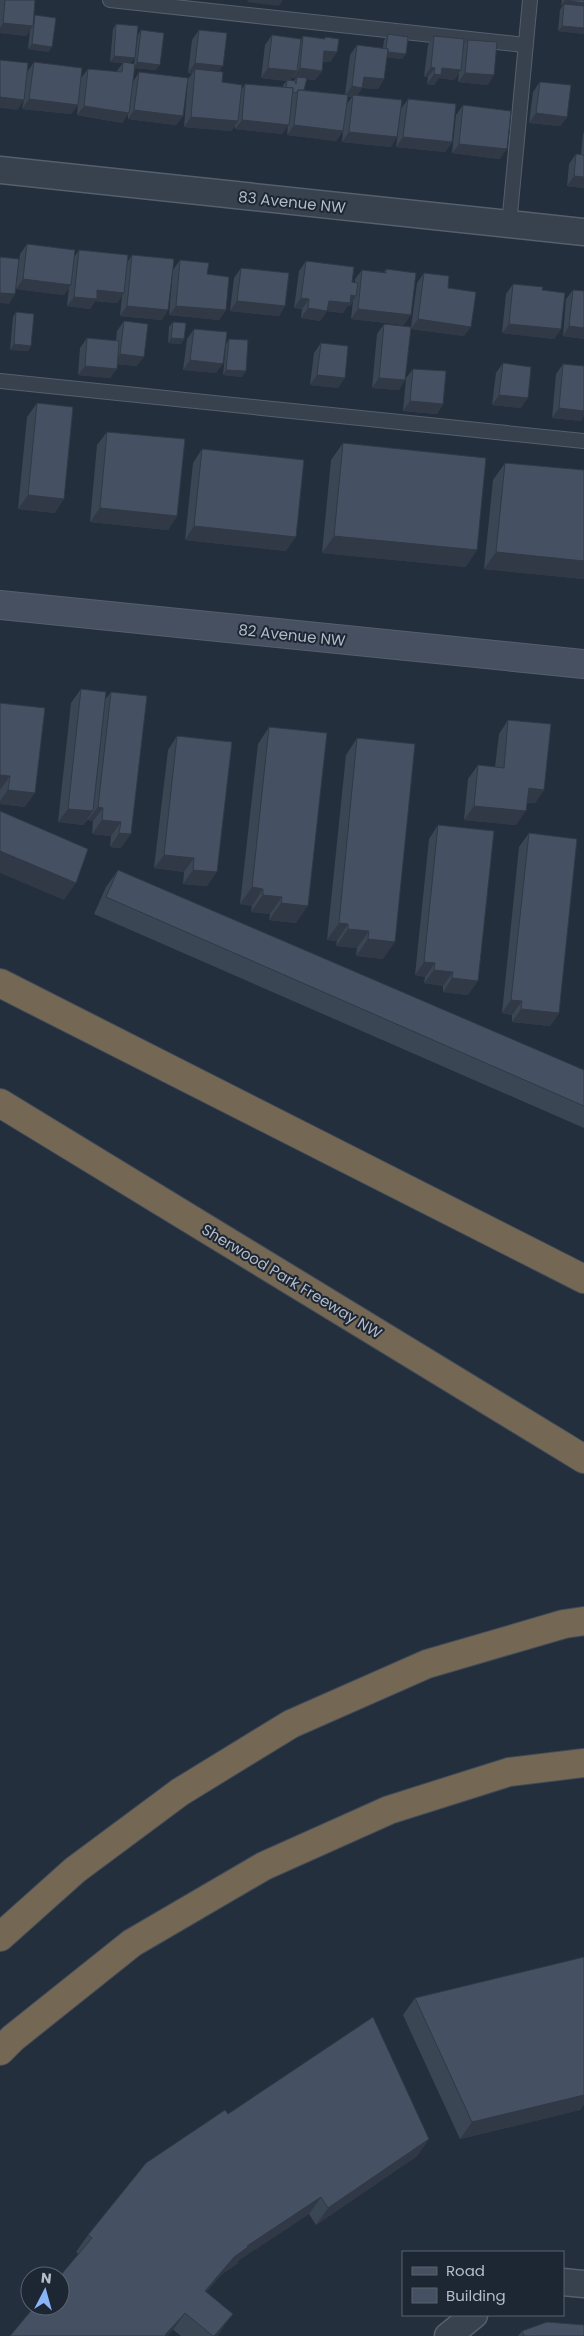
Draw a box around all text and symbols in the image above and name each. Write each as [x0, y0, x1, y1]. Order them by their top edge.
street label: 83 Avenue NW [237, 186, 347, 218]
street label: 82 Avenue NW [237, 619, 347, 651]
street label: Sherwood Park Freeway NW [198, 1219, 386, 1343]
legend [402, 2251, 564, 2316]
text: Road [446, 2260, 485, 2281]
north arrow [20, 2266, 70, 2316]
text: N [40, 2268, 53, 2289]
text: Building [446, 2285, 506, 2306]

